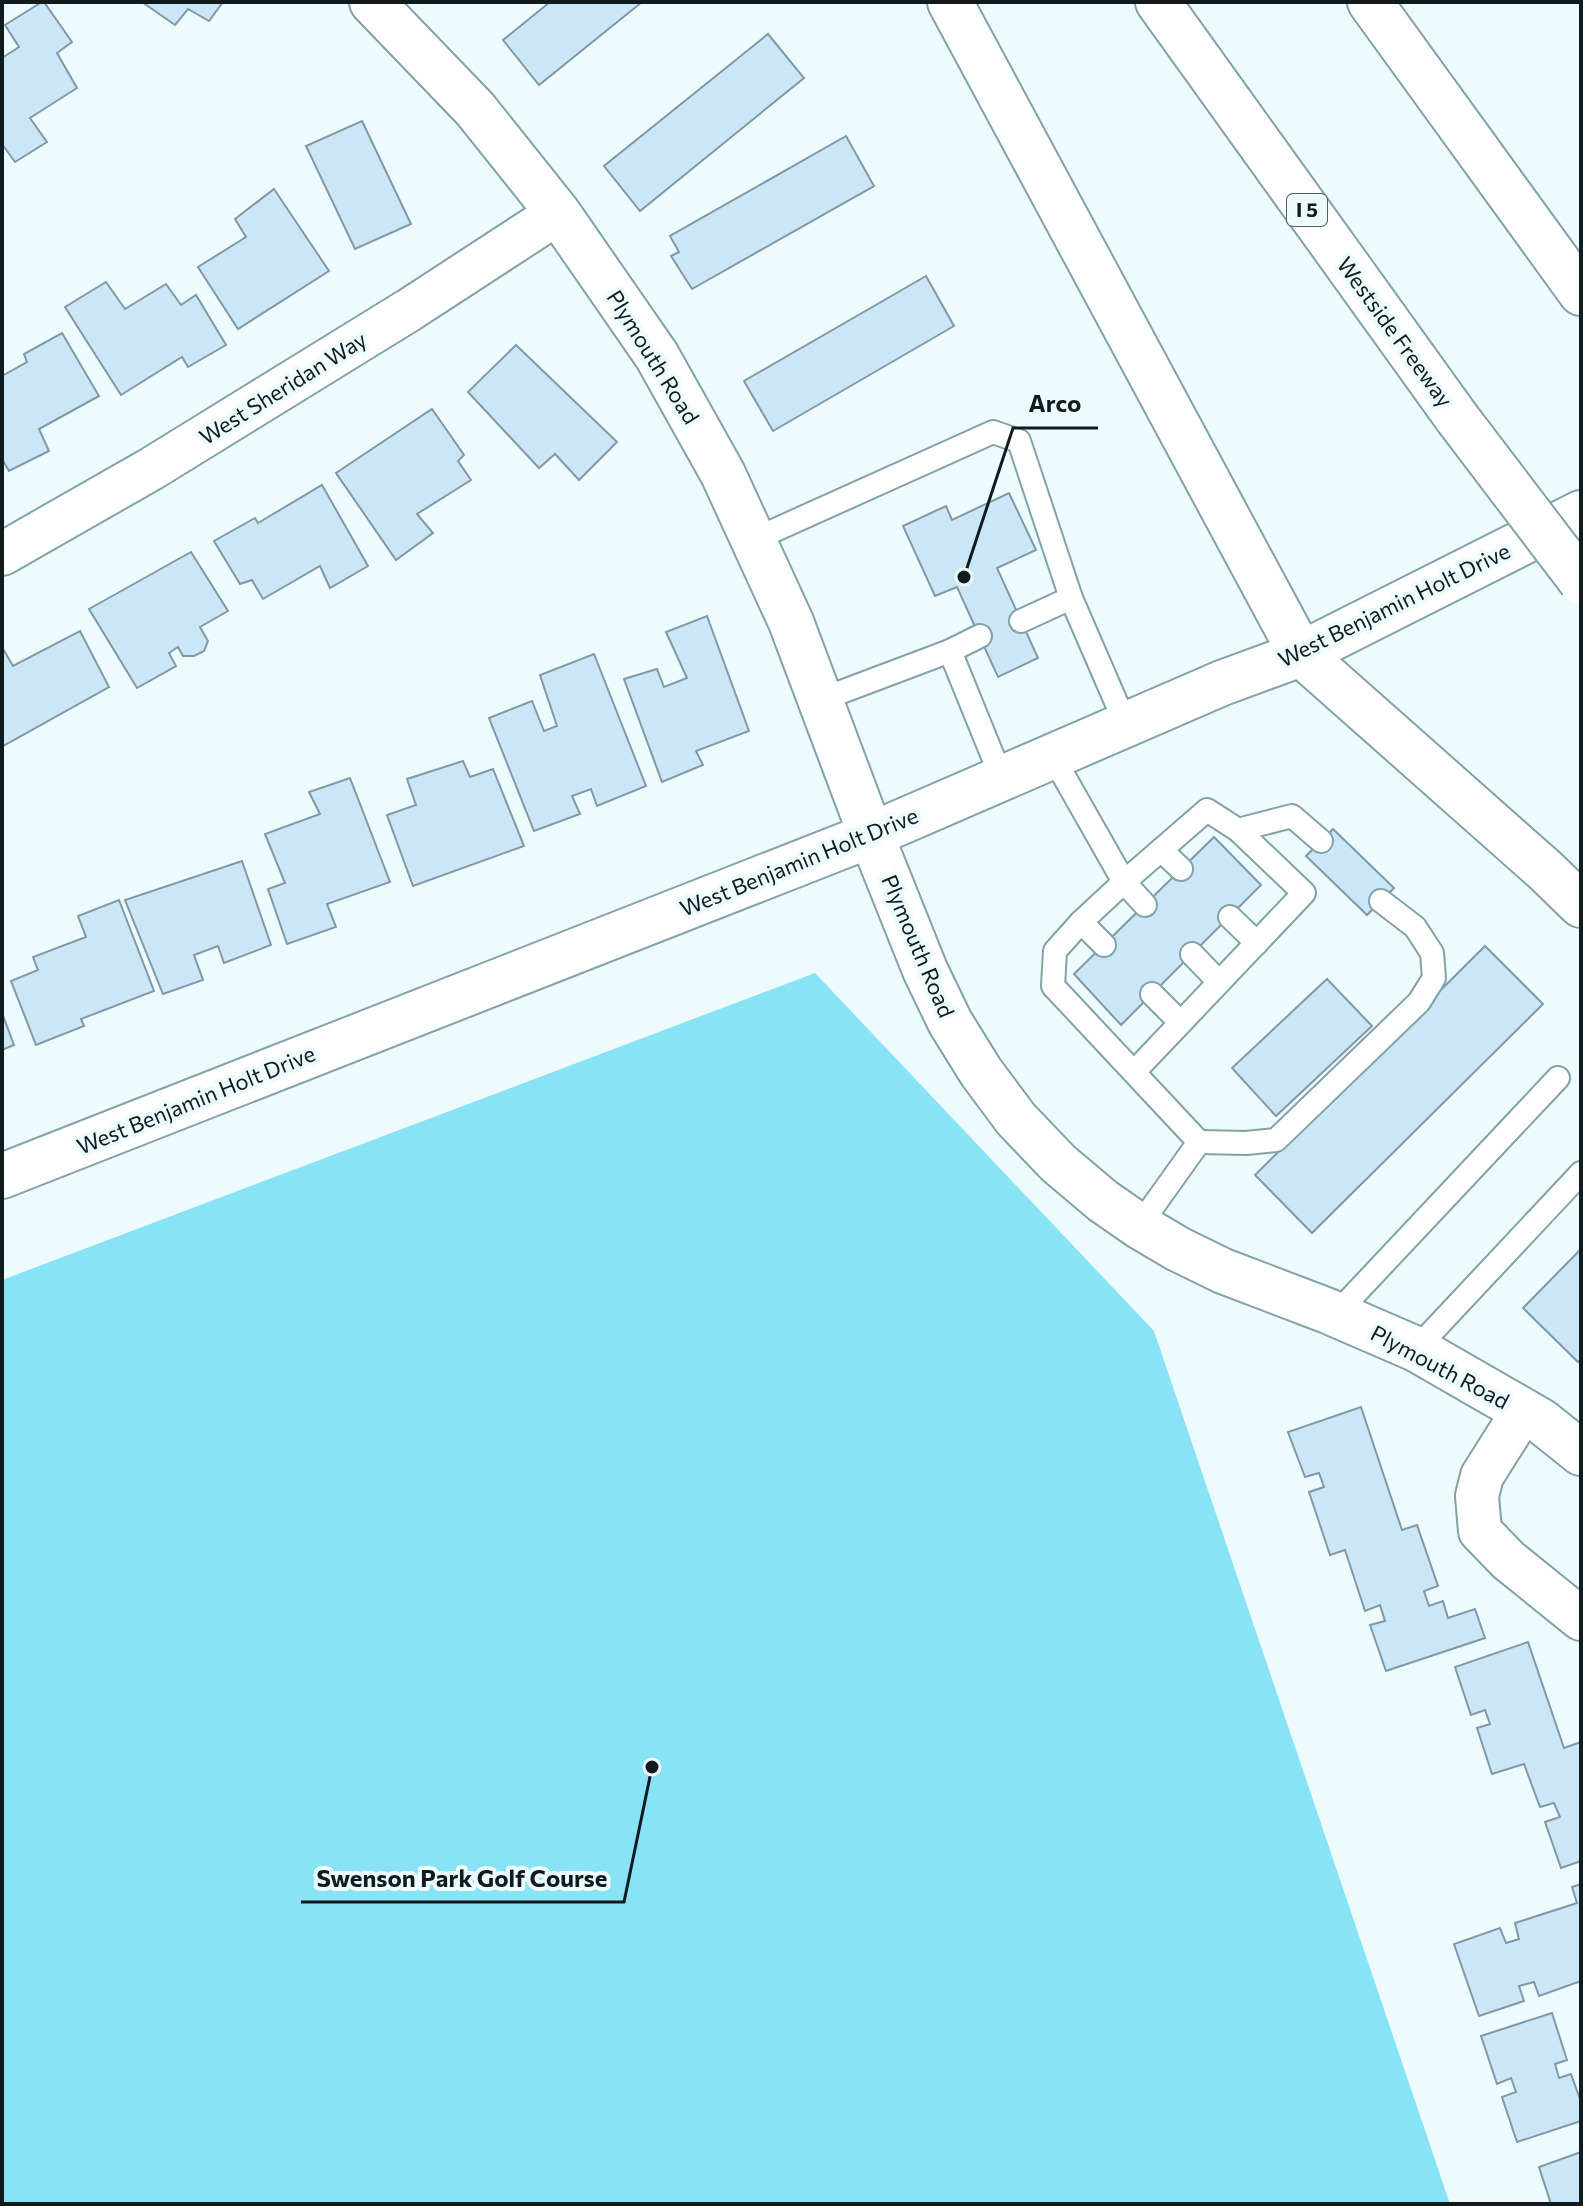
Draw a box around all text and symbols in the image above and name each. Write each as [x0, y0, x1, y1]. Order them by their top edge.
road number: I 5 [1287, 194, 1327, 226]
street label: Westside Freeway [1332, 251, 1459, 412]
street label: Plymouth Road [602, 285, 705, 429]
street label: West Sheridan Way [194, 325, 371, 450]
callout: Arco [1013, 380, 1098, 428]
text: Arco [1029, 388, 1081, 417]
street label: West Benjamin Holt Drive [1273, 537, 1514, 672]
street label: West Benjamin Holt Drive [676, 801, 922, 922]
street label: Plymouth Road [876, 870, 961, 1021]
street label: West Benjamin Holt Drive [73, 1039, 319, 1160]
street label: Plymouth Road [1367, 1319, 1514, 1414]
callout: Swenson Park Golf Course [301, 1854, 624, 1902]
text: Swenson Park Golf Course [317, 1863, 607, 1892]

